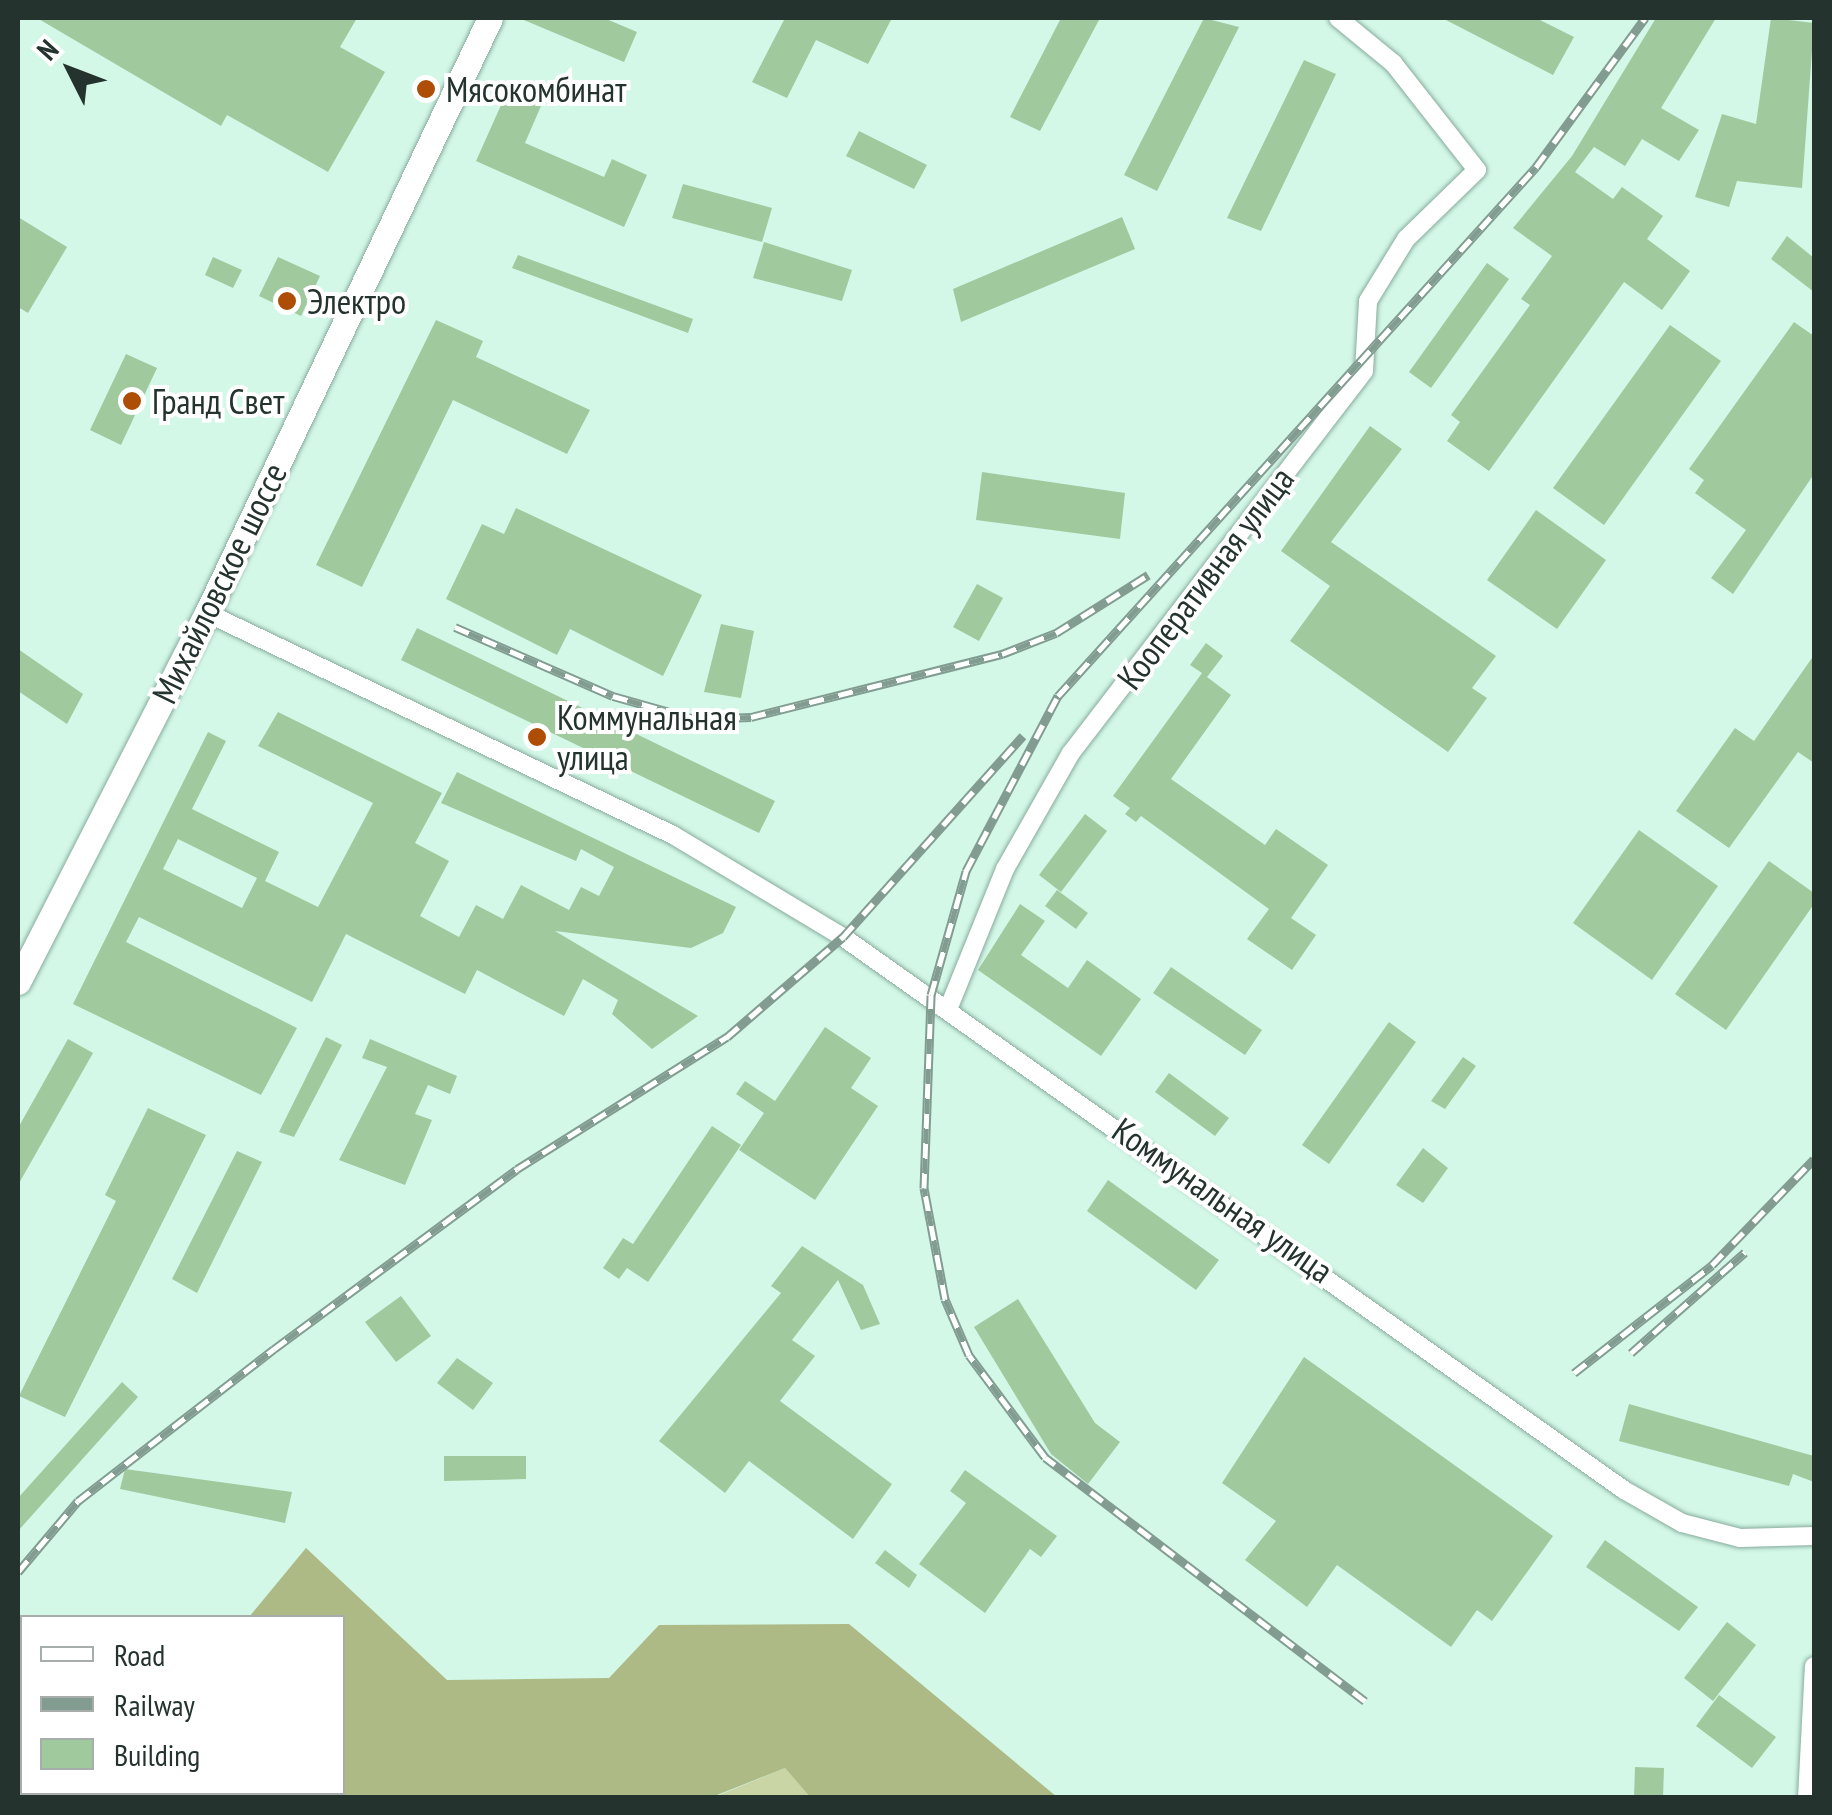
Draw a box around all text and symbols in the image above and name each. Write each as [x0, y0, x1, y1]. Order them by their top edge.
north arrow [20, 20, 120, 120]
text: N [29, 32, 66, 68]
place label: Мясокомбинат [446, 68, 626, 110]
marker: Мясокомбинат [415, 78, 437, 100]
place label: Электро [307, 280, 406, 322]
marker: Электро [276, 290, 298, 312]
place label: Гранд Свет [152, 380, 284, 422]
marker: Гранд Свет [121, 390, 143, 412]
street label: Михайловское шоссе [143, 456, 295, 710]
street label: Кооперативная улица [1108, 459, 1302, 697]
place label: Коммунальная улица [557, 696, 737, 778]
marker: Коммунальная улица [526, 726, 548, 748]
street label: Коммунальная улица [1105, 1109, 1341, 1291]
legend [20, 1615, 345, 1795]
text: Road [114, 1635, 165, 1674]
text: Railway [114, 1685, 195, 1724]
text: Building [114, 1735, 200, 1774]

